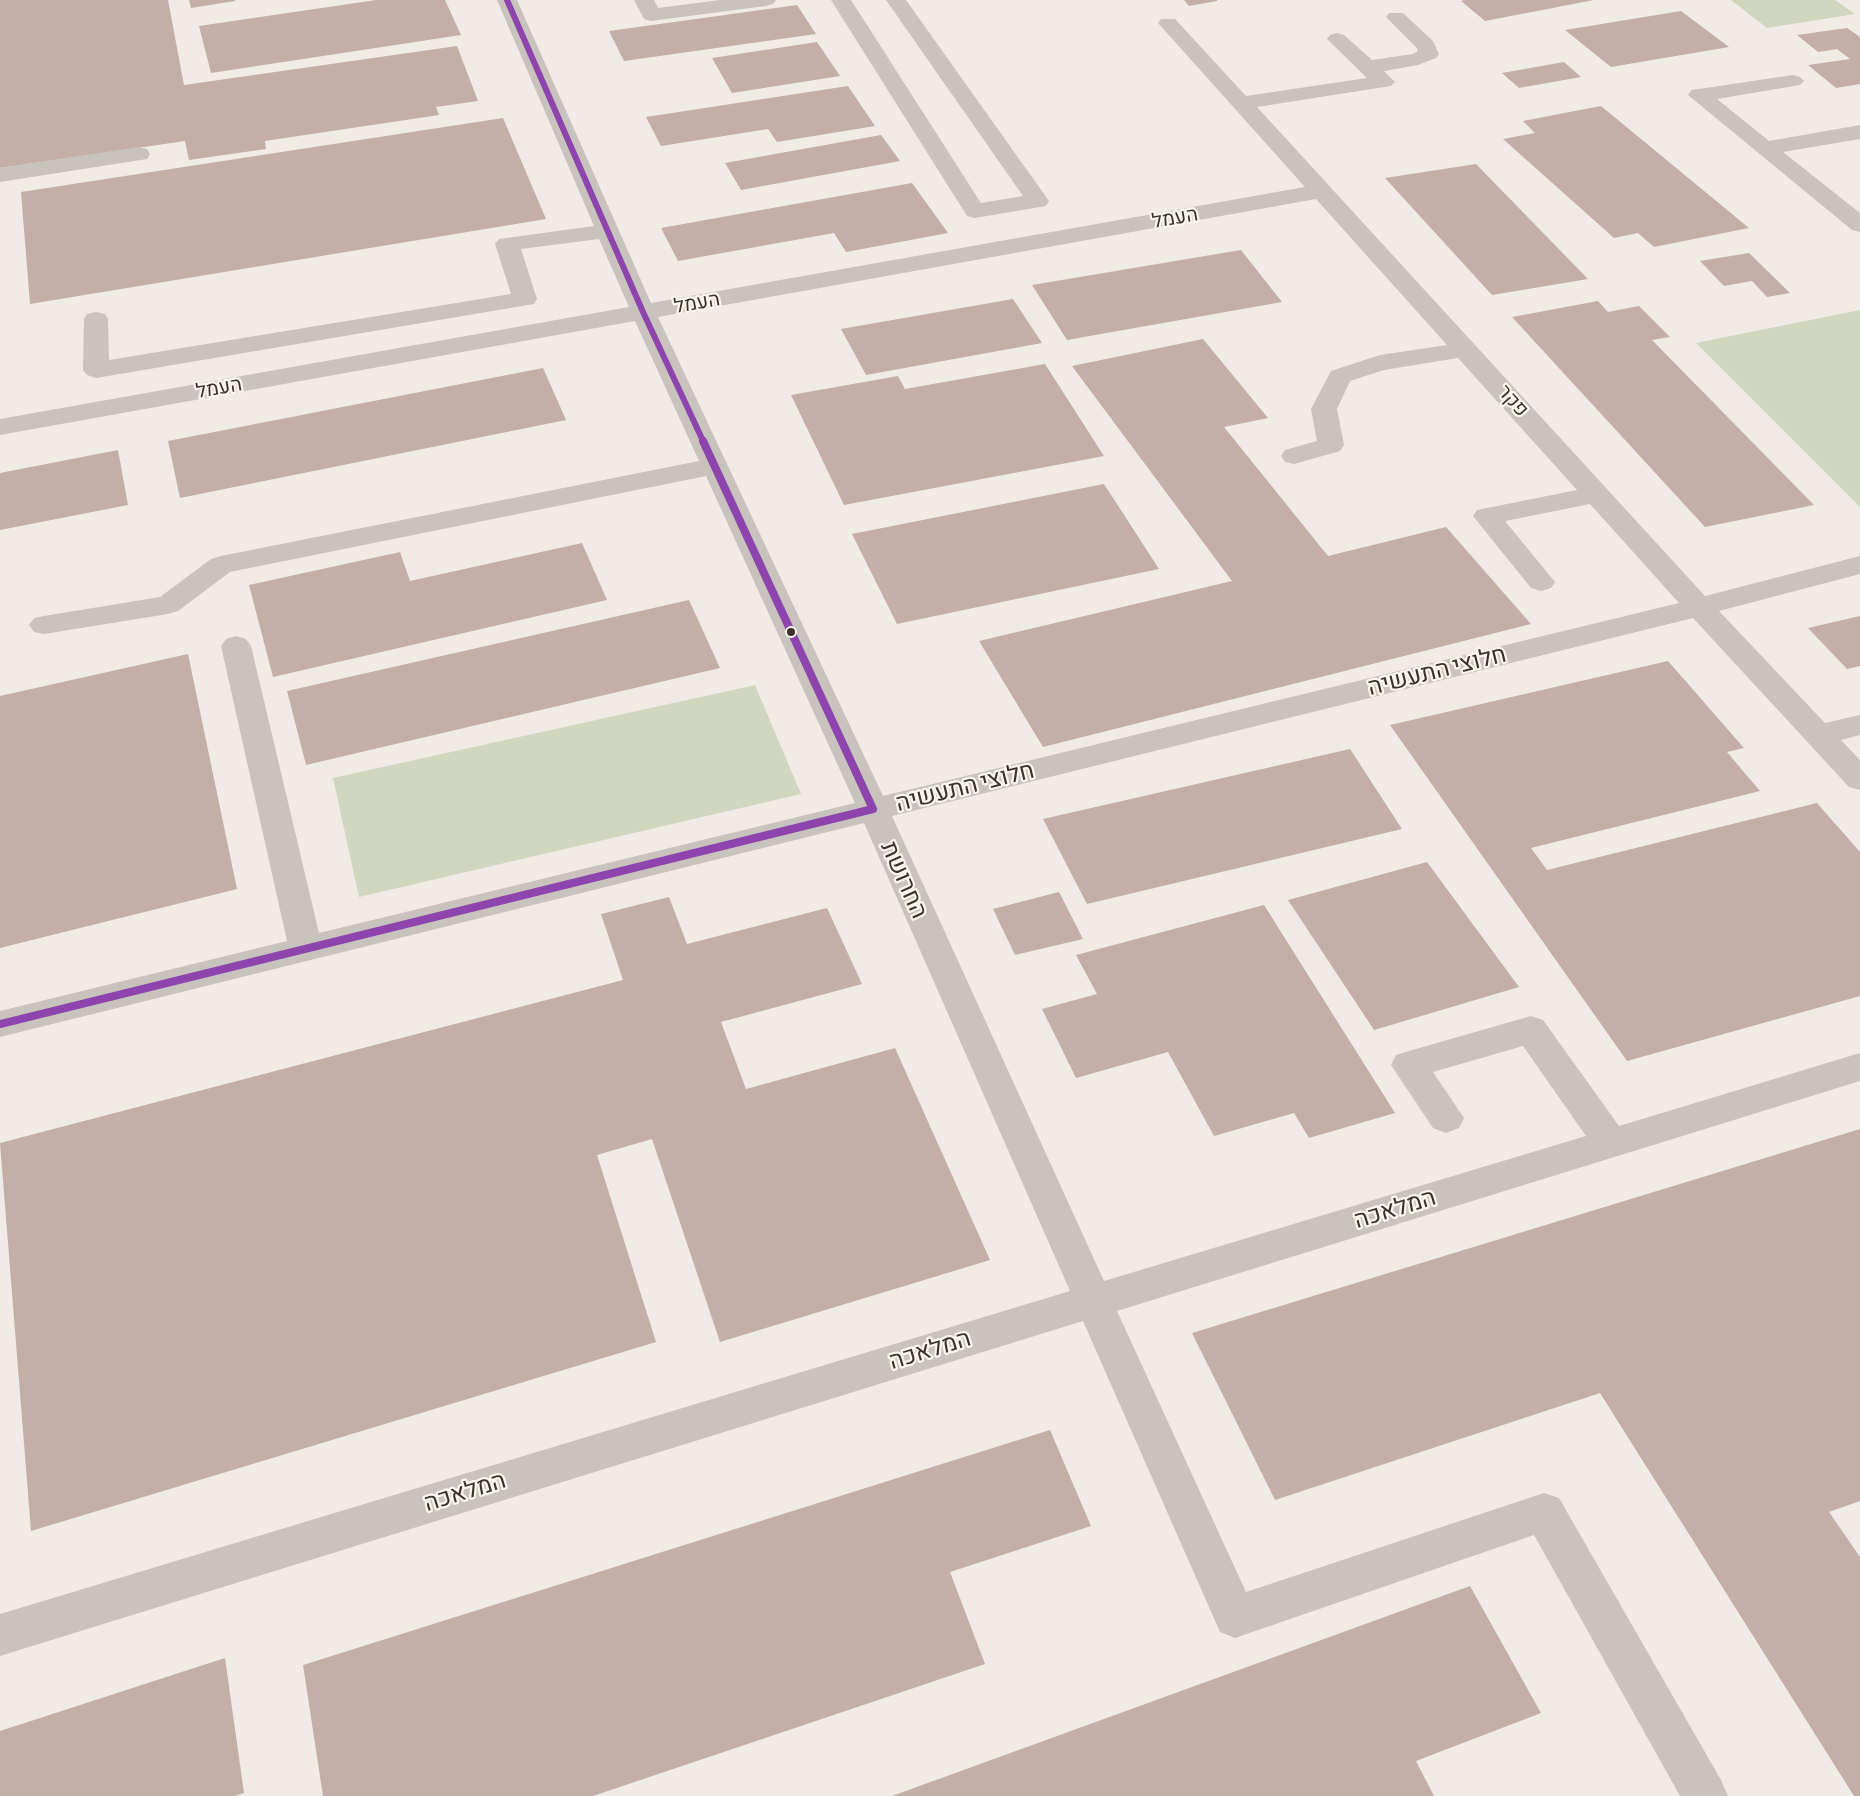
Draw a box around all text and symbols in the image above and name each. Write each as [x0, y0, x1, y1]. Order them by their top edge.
street label: העמל [1150, 202, 1200, 234]
street label: העמל [672, 287, 722, 319]
street label: העמל [194, 372, 244, 404]
street label: פקר [1492, 380, 1534, 422]
unlabelled marker [785, 626, 797, 638]
street label: חלוצי התעשיה [1365, 640, 1509, 702]
street label: חלוצי התעשיה [893, 756, 1037, 818]
street label: החרושת [874, 837, 934, 923]
street label: המלאכה [1351, 1183, 1439, 1235]
street label: המלאכה [886, 1324, 974, 1376]
street label: המלאכה [421, 1466, 509, 1518]

